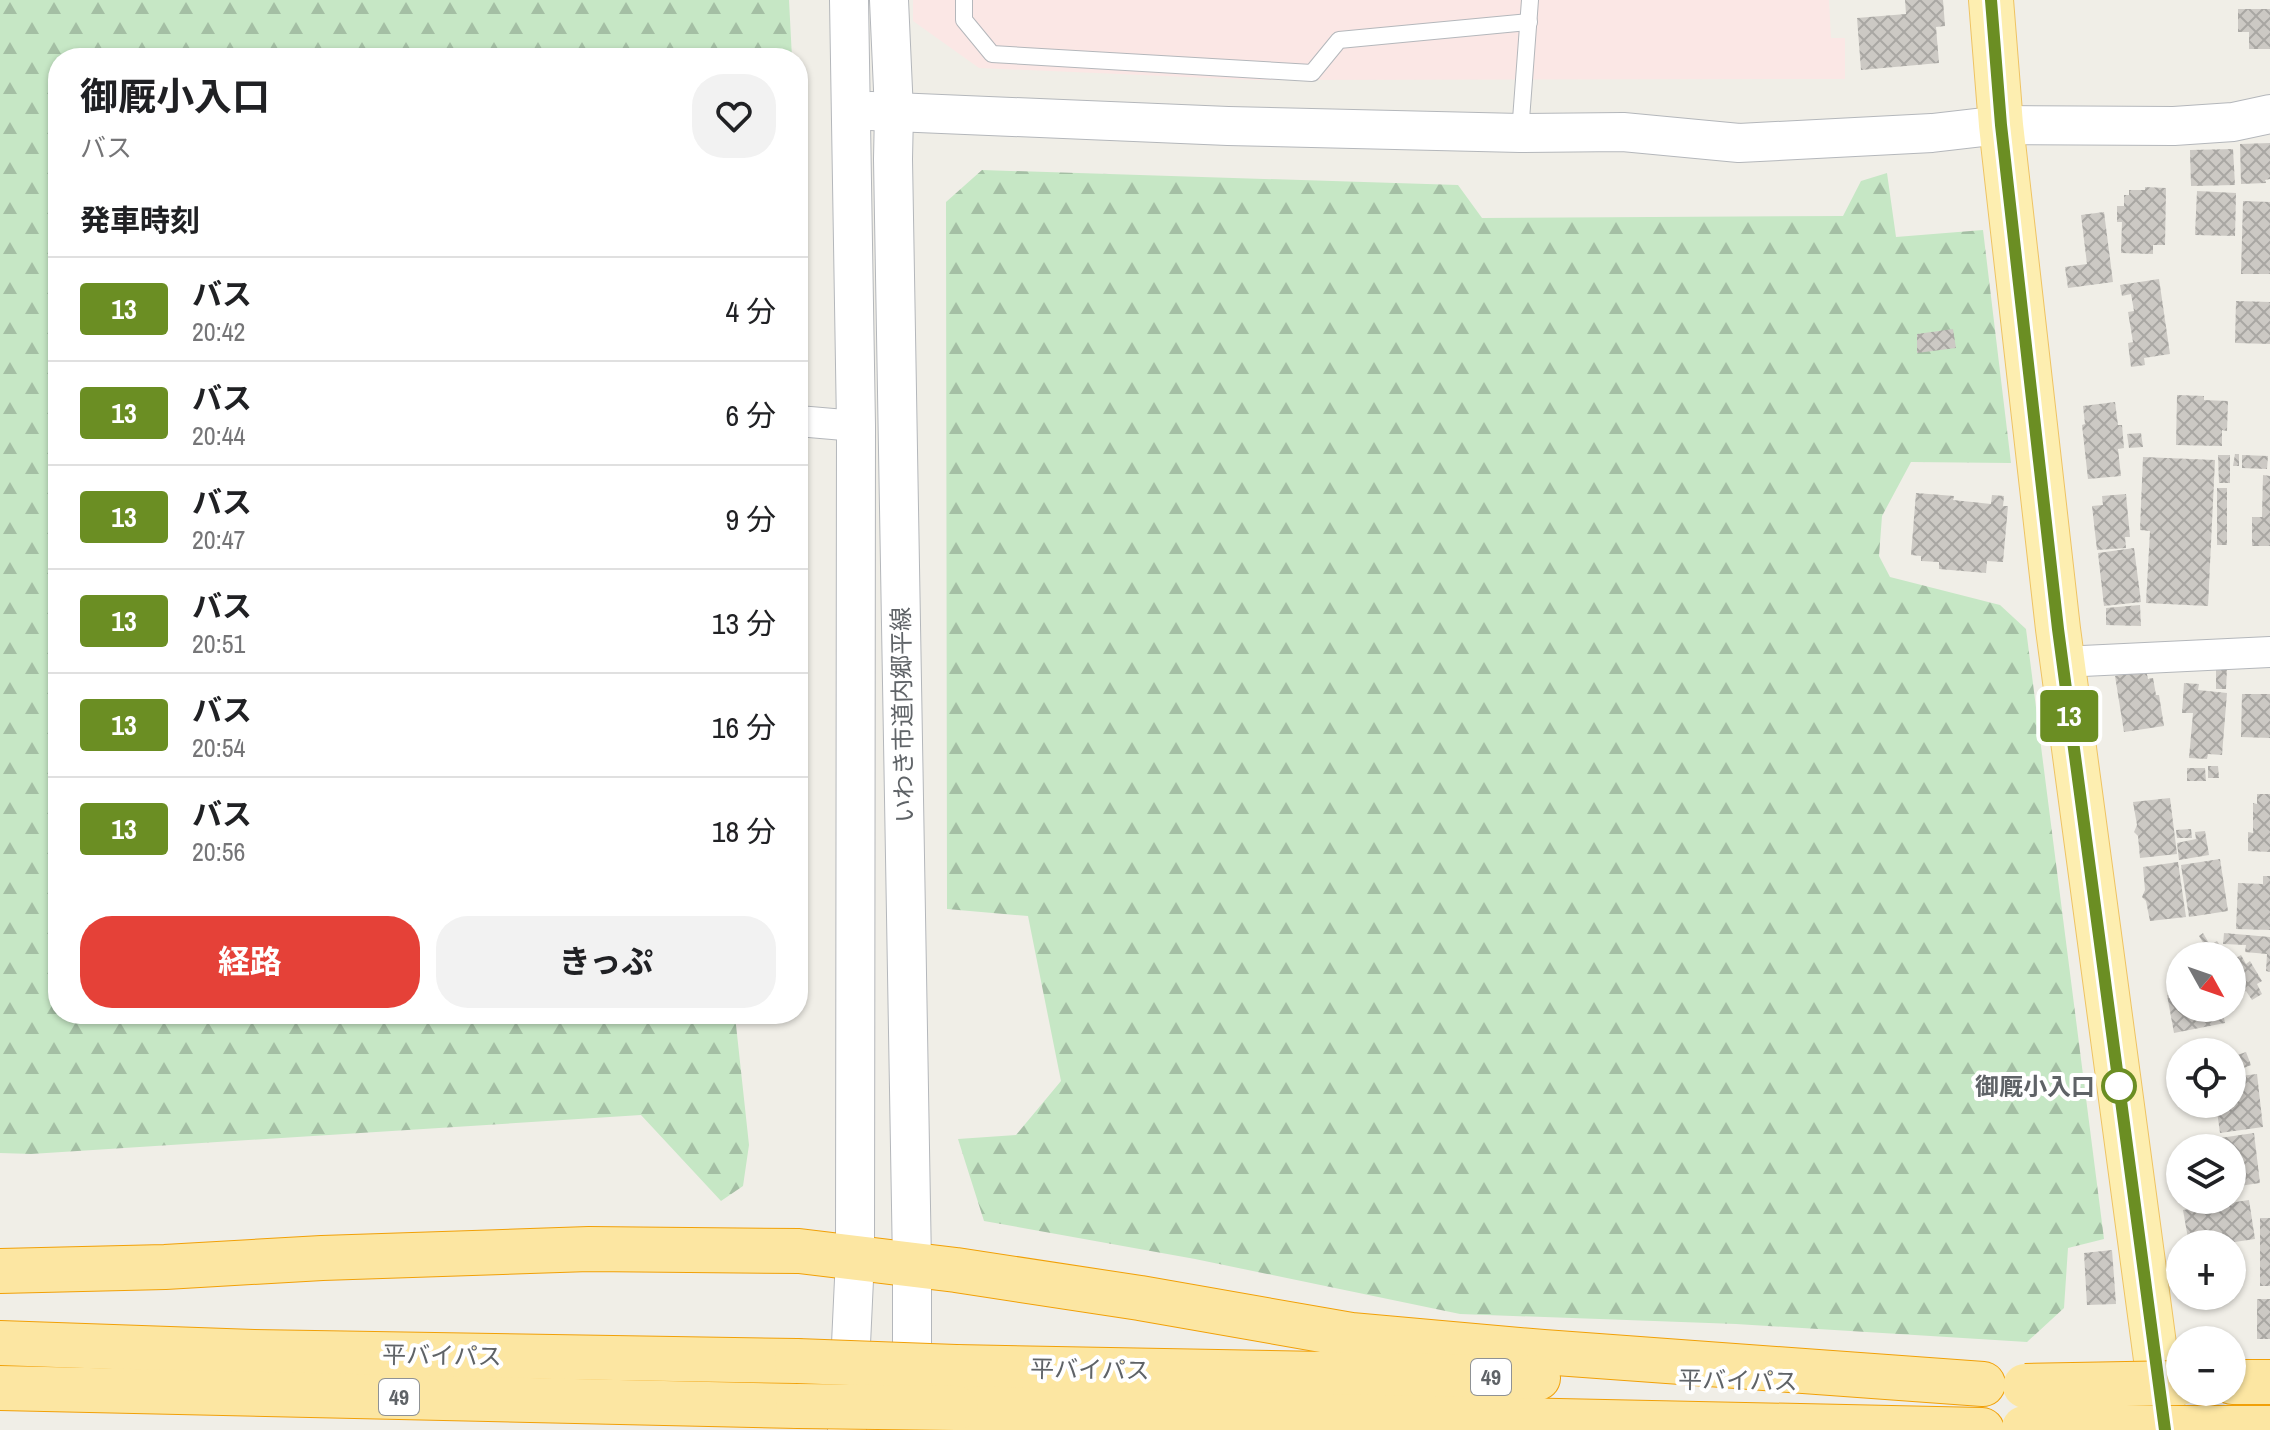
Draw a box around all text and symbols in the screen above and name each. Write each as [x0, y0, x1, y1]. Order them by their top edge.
text: 御厩小入口 [80, 71, 270, 122]
button: heart [692, 74, 776, 158]
text: バス [80, 130, 132, 165]
text: 発車時刻 [80, 200, 200, 240]
text: バス [192, 274, 252, 314]
text: 13 [111, 290, 137, 328]
text: 4 分 [725, 291, 776, 331]
text: 20:42 [192, 314, 245, 349]
text: バス [192, 378, 252, 418]
text: 13 [111, 394, 137, 432]
text: 6 分 [725, 395, 776, 435]
text: 20:44 [192, 418, 245, 453]
text: バス [192, 482, 252, 522]
text: 13 [111, 498, 137, 536]
text: 9 分 [725, 499, 776, 539]
text: 20:47 [192, 522, 245, 557]
text: バス [192, 586, 252, 626]
text: 13 [111, 602, 137, 640]
text: 13 分 [712, 603, 776, 643]
street label: いわき市道内郷平線 [884, 607, 920, 823]
text: 20:51 [192, 626, 245, 661]
text: バス [192, 690, 252, 730]
line badge: 13 [2033, 690, 2105, 742]
text: 13 [2056, 697, 2082, 735]
text: 13 [111, 706, 137, 744]
text: 16 分 [712, 707, 776, 747]
text: 20:54 [192, 730, 245, 765]
text: バス [192, 794, 252, 834]
text: 13 [111, 810, 137, 848]
text: 18 分 [712, 811, 776, 851]
text: 20:56 [192, 834, 245, 869]
button: 経路 [80, 916, 420, 1008]
button: きっぷ [436, 916, 776, 1008]
north arrow [2166, 942, 2246, 1022]
map controls [2166, 942, 2246, 1406]
button: locate [2166, 1038, 2246, 1118]
marker: 御厩小入口 [2102, 1069, 2136, 1103]
place label: 御厩小入口 [1975, 1070, 2095, 1102]
button: layers [2166, 1134, 2246, 1214]
button: + [2166, 1230, 2246, 1310]
button: − [2166, 1326, 2246, 1406]
street label: 平バイパス [382, 1338, 502, 1372]
street label: 平バイパス [1030, 1352, 1150, 1386]
road number: 49 [1471, 1359, 1511, 1395]
street label: 平バイパス [1678, 1363, 1798, 1397]
road number: 49 [379, 1379, 419, 1415]

